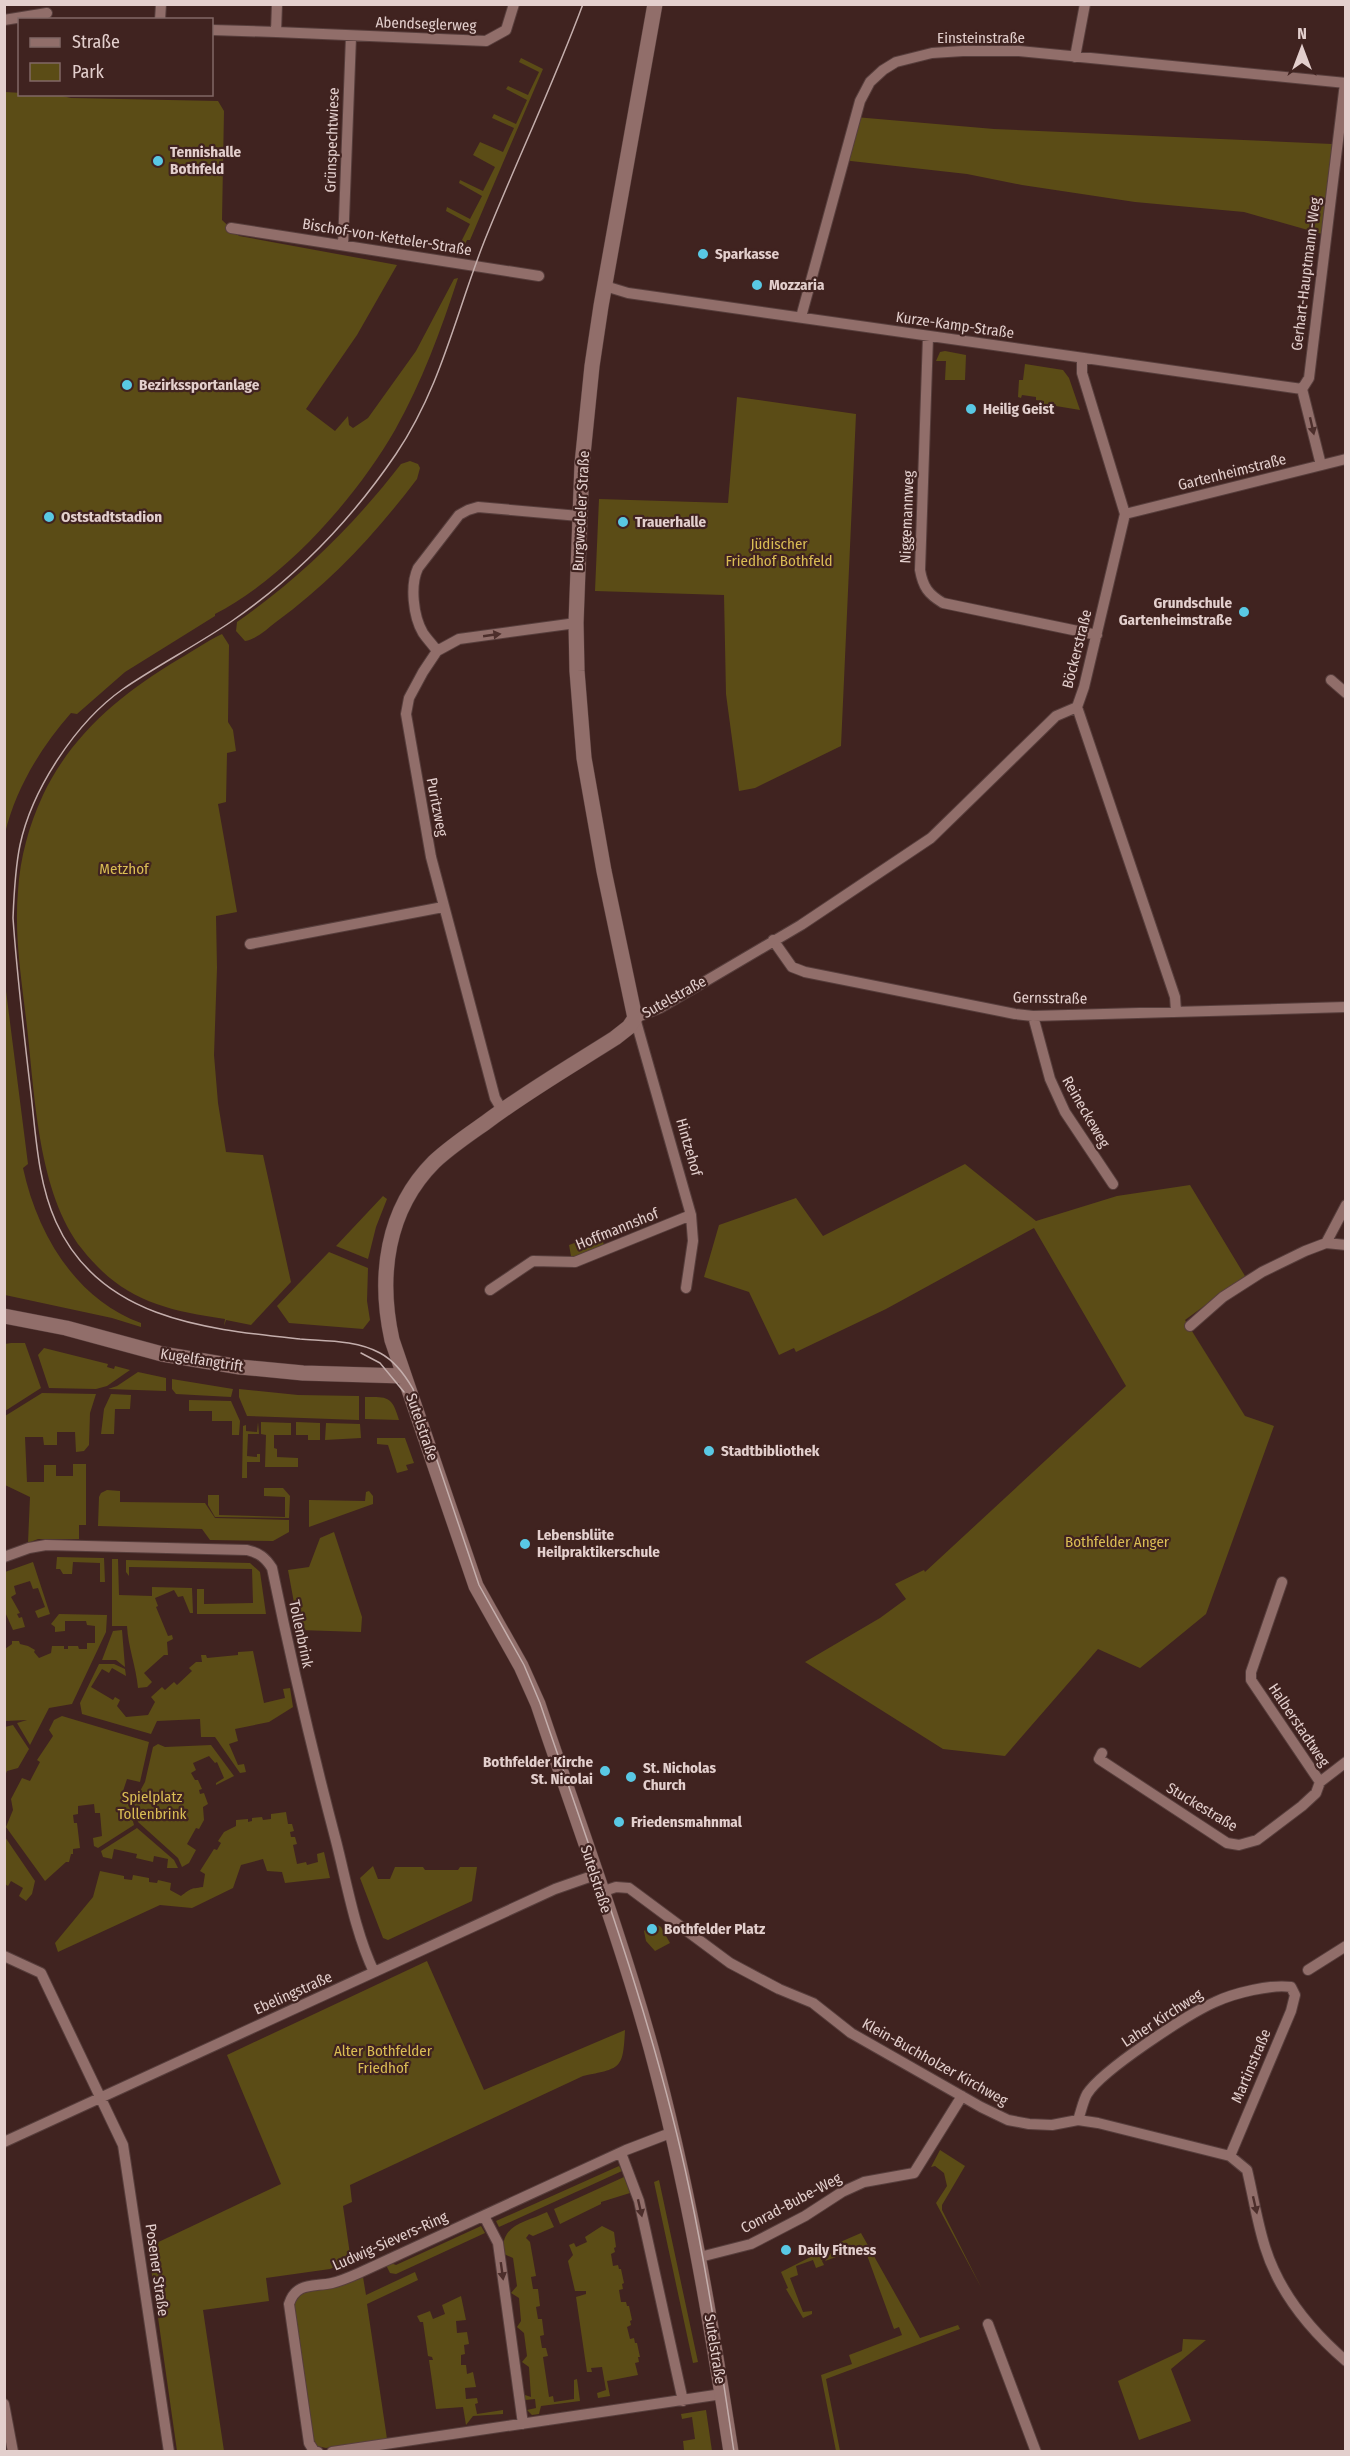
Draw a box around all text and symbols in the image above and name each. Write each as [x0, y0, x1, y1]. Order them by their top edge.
street label: Abendseglerweg [375, 13, 477, 35]
legend [18, 18, 213, 96]
north arrow [1272, 18, 1332, 78]
text: N [1297, 24, 1307, 43]
street label: Einsteinstraße [937, 29, 1025, 47]
text: Straße [72, 31, 120, 53]
text: Park [72, 61, 105, 83]
street label: Grünspechtwiese [321, 87, 343, 193]
place label: Tennishalle Bothfeld [170, 143, 242, 178]
marker: Tennishalle Bothfeld [151, 154, 165, 168]
street label: Gerhart-Hauptmann-Weg [1288, 196, 1324, 352]
street label: Bischof-von-Ketteler-Straße [301, 215, 473, 259]
place label: Sparkasse [715, 245, 780, 263]
marker: Sparkasse [696, 247, 710, 261]
place label: Mozzaria [769, 276, 825, 294]
marker: Mozzaria [750, 278, 764, 292]
street label: Kurze-Kamp-Straße [895, 308, 1015, 342]
place label: Bezirkssportanlage [139, 376, 260, 394]
marker: Bezirkssportanlage [120, 378, 134, 392]
place label: Heilig Geist [983, 400, 1055, 418]
marker: Heilig Geist [964, 402, 978, 416]
one-way arrow [1308, 417, 1318, 436]
street label: Burgwedeler Straße [569, 450, 593, 572]
street label: Gartenheimstraße [1176, 450, 1288, 494]
street label: Niggemannweg [896, 470, 918, 564]
place label: Oststadtstadion [61, 508, 162, 526]
marker: Oststadtstadion [42, 510, 56, 524]
place label: Trauerhalle [635, 513, 707, 531]
marker: Trauerhalle [616, 515, 630, 529]
park label: Jüdischer Friedhof Bothfeld [725, 535, 833, 570]
place label: Grundschule Gartenheimstraße [1119, 594, 1232, 629]
marker: Grundschule Gartenheimstraße [1237, 605, 1251, 619]
street label: Böckerstraße [1059, 608, 1095, 690]
one-way arrow [483, 630, 502, 639]
street label: Puritzweg [422, 776, 452, 838]
park label: Metzhof [99, 860, 150, 878]
street label: Sutelstraße [639, 972, 709, 1022]
street label: Gernsstraße [1013, 988, 1087, 1008]
street label: Reineckeweg [1058, 1073, 1114, 1151]
street label: Hintzehof [672, 1116, 706, 1179]
street label: Hoffmannshof [573, 1204, 662, 1254]
street label: Kugelfangtrift [159, 1345, 245, 1375]
street label: Sutelstraße [402, 1391, 442, 1463]
place label: Stadtbibliothek [721, 1442, 820, 1460]
marker: Stadtbibliothek [702, 1444, 716, 1458]
place label: Lebensblüte Heilpraktikerschule [537, 1526, 660, 1561]
park label: Bothfelder Anger [1065, 1533, 1170, 1551]
marker: Lebensblüte Heilpraktikerschule [518, 1537, 532, 1551]
street label: Tollenbrink [285, 1598, 317, 1670]
street label: Halberstadtweg [1265, 1680, 1333, 1770]
place label: Bothfelder Kirche St. Nicolai [483, 1753, 593, 1788]
place label: St. Nicholas Church [643, 1759, 716, 1794]
marker: Bothfelder Kirche St. Nicolai [598, 1764, 612, 1778]
marker: St. Nicholas Church [624, 1770, 638, 1784]
street label: Stuckestraße [1163, 1779, 1241, 1835]
park label: Spielplatz Tollenbrink [117, 1788, 187, 1823]
place label: Friedensmahnmal [631, 1813, 743, 1831]
marker: Friedensmahnmal [612, 1815, 626, 1829]
street label: Sutelstraße [577, 1843, 615, 1915]
place label: Bothfelder Platz [664, 1920, 766, 1938]
marker: Bothfelder Platz [645, 1922, 659, 1936]
street label: Ebelingstraße [251, 1968, 335, 2018]
street label: Laher Kirchweg [1118, 1985, 1206, 2051]
street label: Klein-Buchholzer Kirchweg [859, 2014, 1011, 2110]
street label: Martinstraße [1227, 2026, 1275, 2106]
park label: Alter Bothfelder Friedhof [334, 2042, 433, 2077]
street label: Conrad-Bube-Weg [738, 2169, 844, 2237]
one-way arrow [1251, 2196, 1261, 2214]
one-way arrow [636, 2199, 646, 2217]
street label: Ludwig-Sievers-Ring [330, 2208, 450, 2274]
street label: Posener Straße [142, 2223, 172, 2317]
place label: Daily Fitness [798, 2241, 877, 2259]
marker: Daily Fitness [779, 2243, 793, 2257]
one-way arrow [497, 2261, 506, 2280]
street label: Sutelstraße [701, 2313, 729, 2385]

